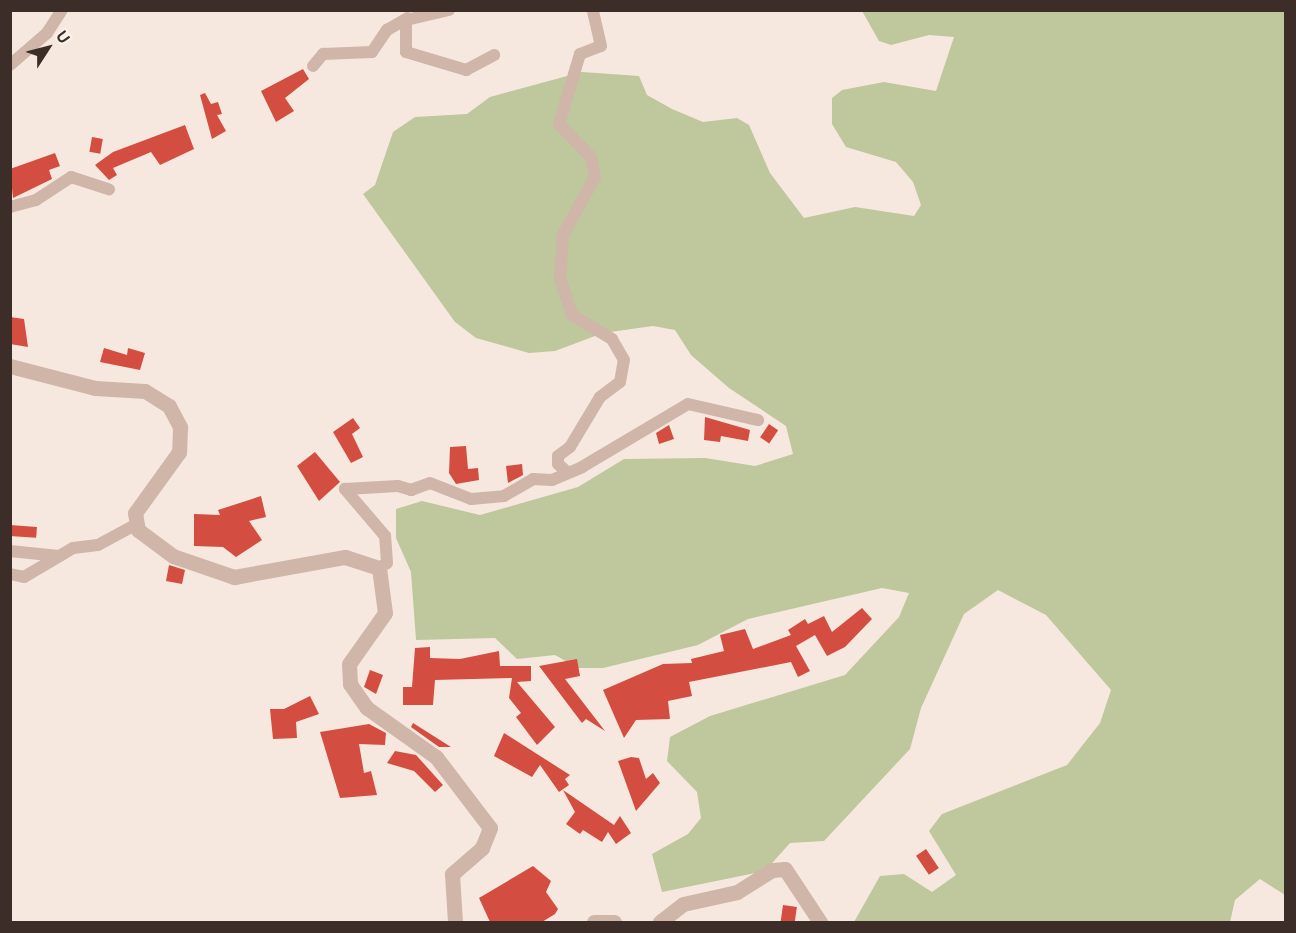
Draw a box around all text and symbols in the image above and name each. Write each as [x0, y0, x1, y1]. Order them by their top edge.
north arrow [18, 18, 78, 78]
text: U [52, 27, 74, 47]

